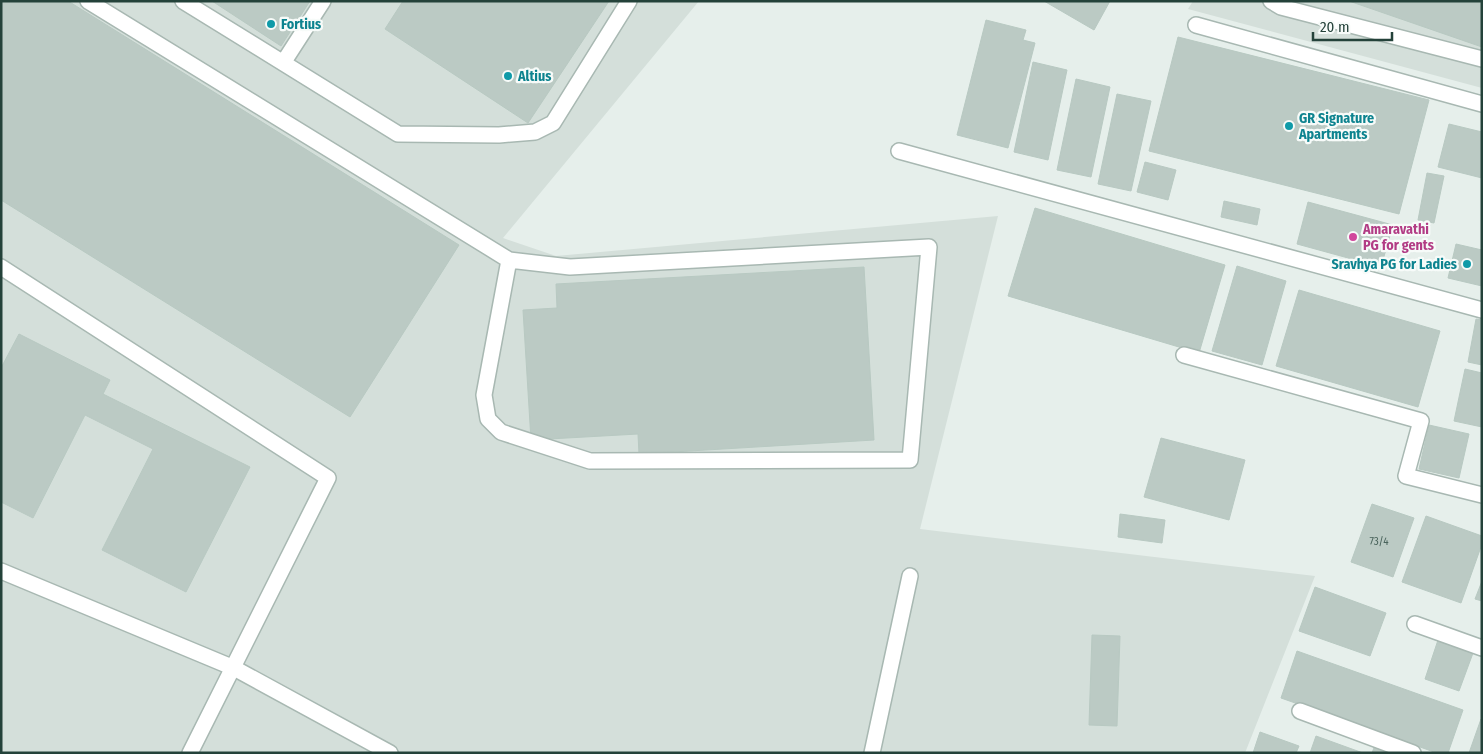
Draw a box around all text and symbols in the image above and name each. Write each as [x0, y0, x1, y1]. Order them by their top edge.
scale bar [1313, 10, 1392, 42]
place label: Fortius [281, 16, 321, 33]
marker: Fortius [265, 18, 277, 30]
text: 20 m [1320, 18, 1350, 36]
place label: Altius [517, 68, 551, 85]
marker: Altius [502, 70, 514, 82]
place label: GR Signature Apartments [1298, 110, 1374, 143]
marker: GR Signature Apartments [1283, 120, 1295, 132]
place label: Amaravathi PG for gents [1362, 221, 1434, 254]
marker: Amaravathi PG for gents [1347, 231, 1359, 243]
place label: Sravhya PG for Ladies [1332, 256, 1457, 273]
marker: Sravhya PG for Ladies [1461, 258, 1473, 270]
house number: 73/4 [1369, 535, 1389, 548]

